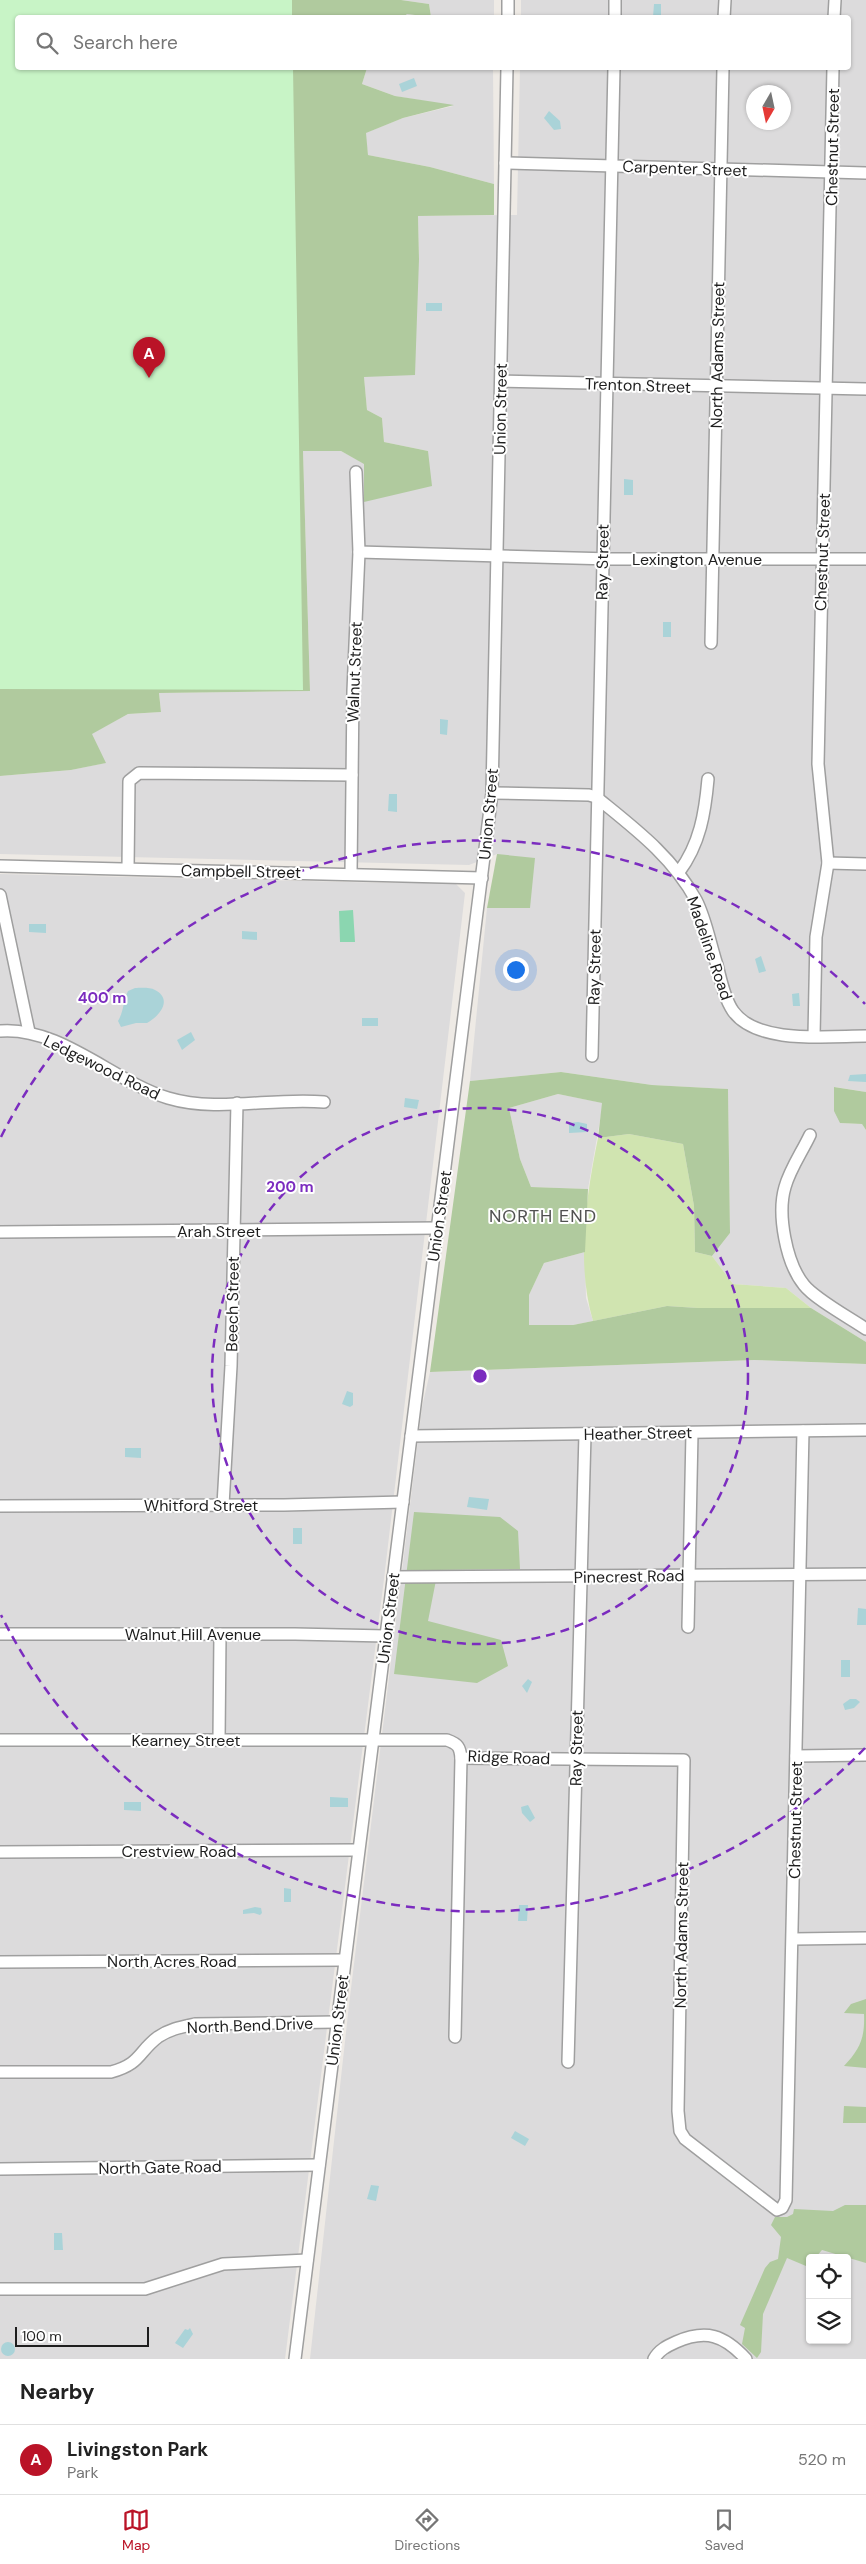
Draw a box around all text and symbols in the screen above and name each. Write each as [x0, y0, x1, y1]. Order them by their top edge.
search box [15, 15, 851, 70]
icon: search [33, 29, 61, 57]
text: Search here [73, 30, 178, 55]
north arrow [746, 85, 791, 130]
street label: Chestnut Street [821, 88, 844, 206]
street label: Carpenter Street [622, 156, 748, 181]
street label: North Adams Street [706, 281, 729, 429]
pin: A [133, 337, 165, 378]
street label: Union Street [489, 363, 512, 455]
street label: Trenton Street [585, 373, 691, 398]
street label: Chestnut Street [810, 493, 835, 611]
street label: Ray Street [591, 524, 614, 600]
street label: Lexington Avenue [632, 549, 762, 570]
street label: Walnut Street [342, 621, 367, 723]
street label: Union Street [474, 767, 503, 861]
street label: Campbell Street [181, 860, 301, 883]
street label: Madeline Road [682, 893, 737, 1003]
street label: Ray Street [583, 929, 606, 1005]
your location [503, 957, 529, 983]
text: 400 m [78, 988, 126, 1008]
street label: Ledgewood Road [40, 1030, 163, 1105]
street label: Union Street [423, 1169, 456, 1263]
text: 200 m [266, 1177, 314, 1197]
district label: NORTH END [489, 1204, 597, 1228]
street label: Arah Street [177, 1221, 261, 1242]
street label: Beech Street [221, 1256, 244, 1352]
centre of rings [471, 1367, 489, 1385]
street label: Heather Street [584, 1422, 692, 1445]
street label: Whitford Street [144, 1495, 258, 1516]
street label: Pinecrest Road [573, 1565, 685, 1588]
street label: Union Street [372, 1571, 405, 1665]
street label: Walnut Hill Avenue [125, 1624, 261, 1645]
street label: Ray Street [565, 1710, 588, 1786]
street label: Kearney Street [132, 1730, 240, 1751]
street label: Ridge Road [467, 1746, 551, 1769]
street label: Chestnut Street [784, 1761, 807, 1879]
street label: Crestview Road [122, 1841, 236, 1862]
street label: North Adams Street [670, 1861, 693, 2009]
street label: North Acres Road [107, 1951, 237, 1972]
street label: Union Street [321, 1973, 354, 2067]
street label: North Bend Drive [187, 2013, 313, 2038]
street label: North Gate Road [98, 2156, 222, 2179]
map controls [806, 2254, 851, 2344]
button: locate [806, 2254, 851, 2299]
button: layers [806, 2299, 851, 2344]
scale bar [15, 2324, 149, 2347]
text: 100 m [22, 2327, 62, 2345]
text: Nearby [20, 2378, 94, 2406]
text: Livingston Park [67, 2437, 208, 2462]
text: A [30, 2449, 42, 2470]
text: 520 m [798, 2449, 846, 2470]
text: Park [67, 2462, 99, 2483]
tab: Map [122, 2506, 150, 2554]
tab: Directions [395, 2506, 460, 2554]
tab: Saved [705, 2506, 744, 2554]

